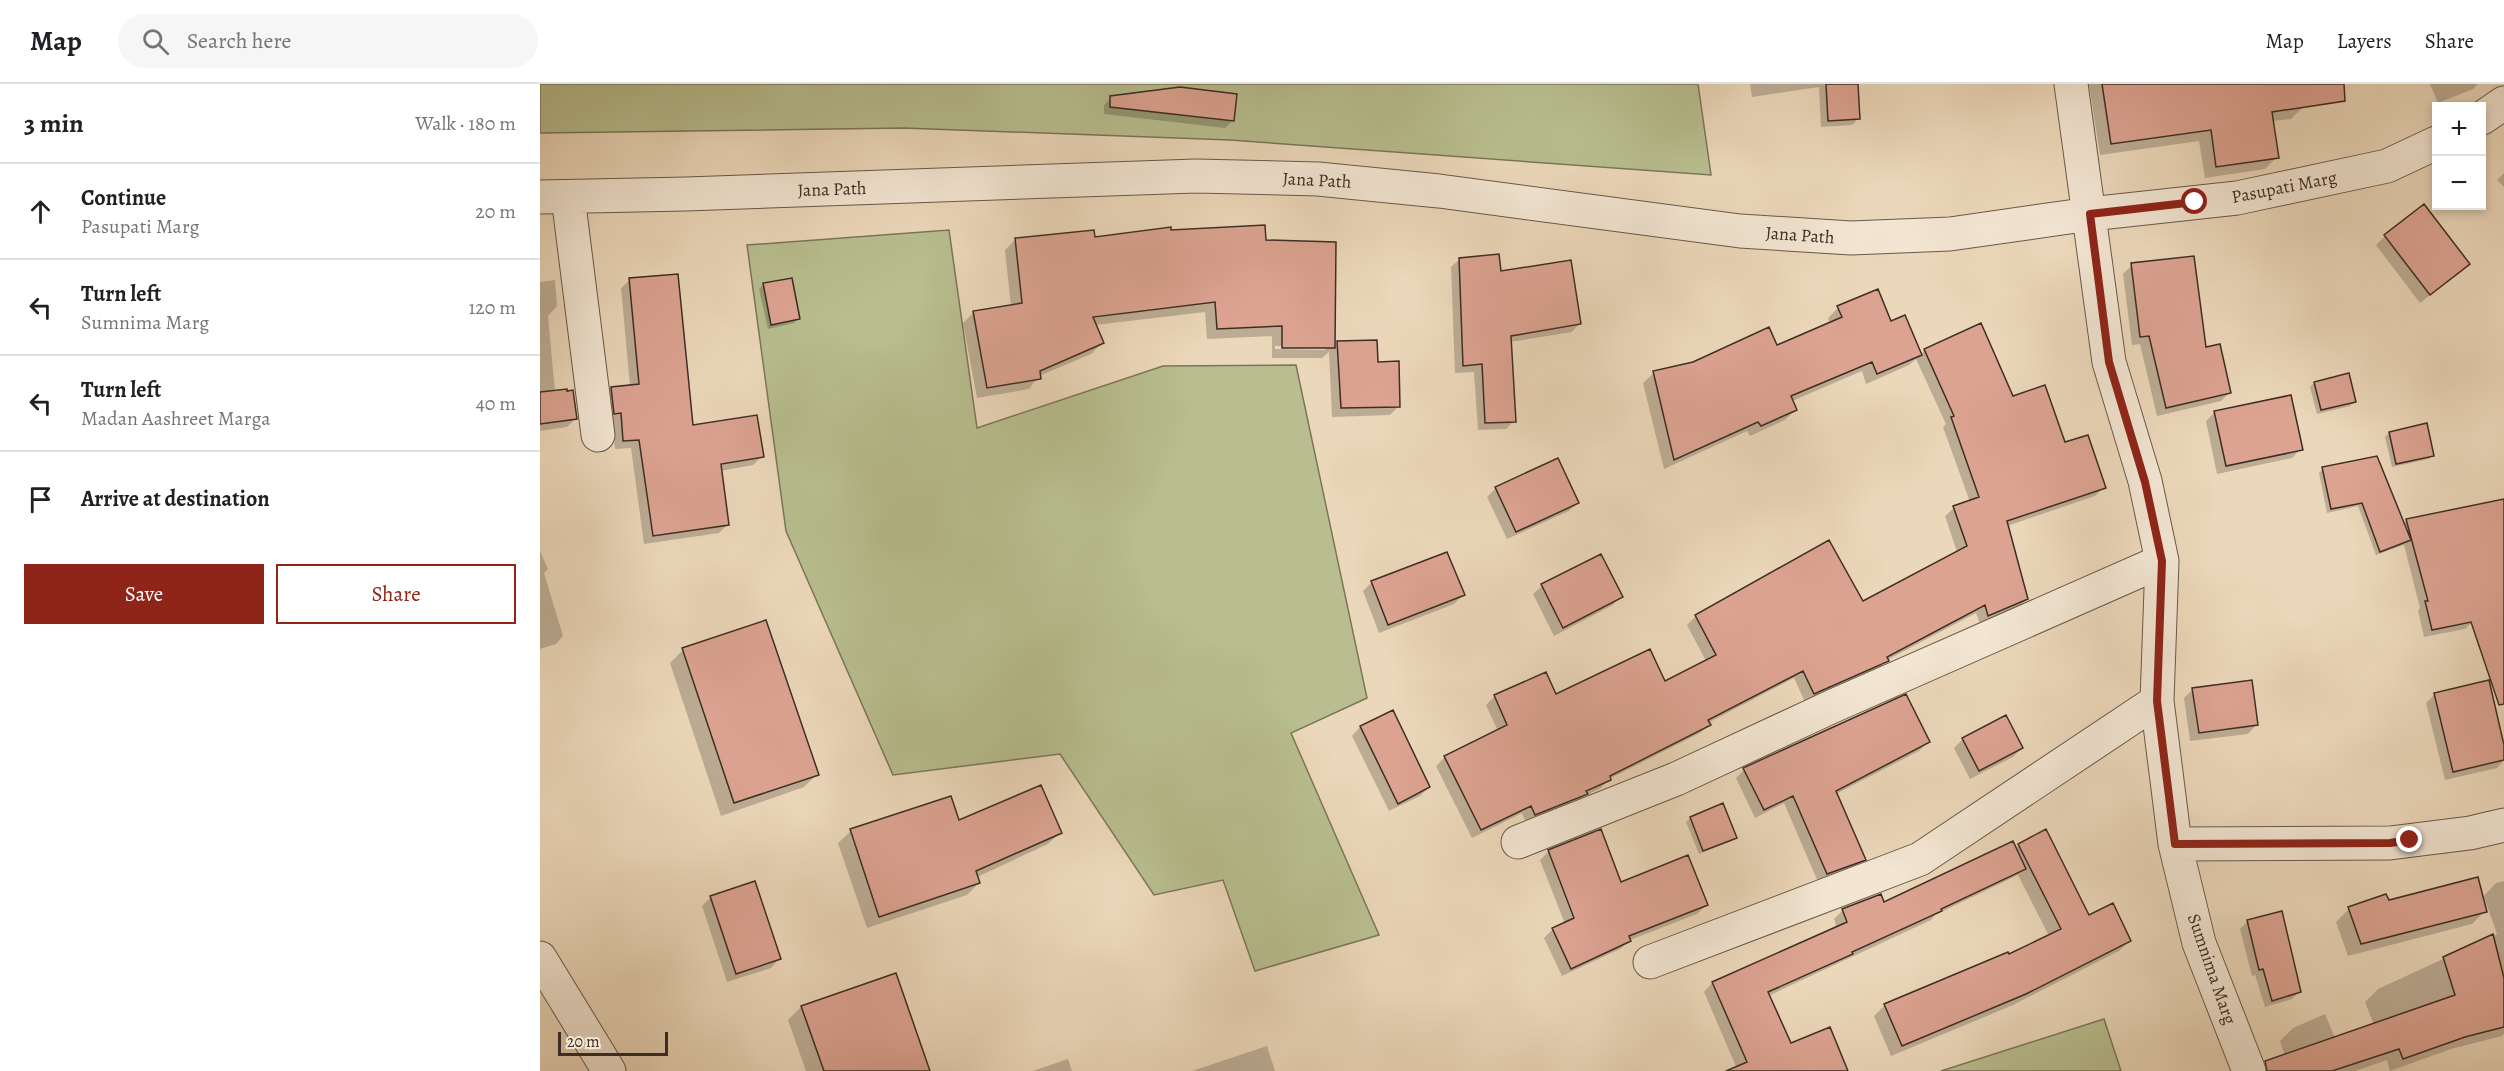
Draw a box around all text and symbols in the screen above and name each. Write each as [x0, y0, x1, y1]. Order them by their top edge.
search box [118, 14, 538, 68]
text: Map [30, 22, 82, 60]
icon: search [139, 25, 172, 58]
text: Search here [187, 26, 291, 56]
text: Map [2265, 27, 2304, 55]
text: Layers [2337, 27, 2392, 55]
text: Share [2425, 27, 2474, 55]
map controls [2432, 102, 2486, 210]
button: + [2432, 102, 2486, 156]
text: 3 min [24, 106, 84, 141]
text: Walk · 180 m [415, 110, 516, 137]
button: − [2432, 156, 2486, 210]
street label: Pasupati Marg [2229, 165, 2339, 209]
street label: Jana Path [1282, 166, 1352, 194]
street label: Jana Path [797, 176, 867, 202]
text: Continue [81, 183, 166, 213]
route start [2181, 188, 2207, 214]
icon: ahead [24, 195, 57, 228]
text: 20 m [475, 198, 516, 225]
text: Pasupati Marg [81, 213, 200, 240]
street label: Jana Path [1765, 221, 1836, 249]
text: Turn left [81, 279, 161, 309]
icon: left [24, 291, 57, 324]
text: 120 m [468, 294, 516, 321]
text: Sumnima Marg [81, 309, 209, 336]
text: Turn left [81, 375, 161, 405]
icon: left [24, 387, 57, 420]
text: 40 m [476, 390, 516, 417]
text: Madan Aashreet Marga [81, 405, 271, 432]
icon: arrive [24, 483, 57, 516]
text: Arrive at destination [81, 484, 270, 514]
button: Save [24, 564, 264, 624]
button: Share [276, 564, 516, 624]
route end [2396, 826, 2422, 852]
street label: Sumnima Marg [2182, 910, 2242, 1028]
scale bar [558, 1029, 668, 1056]
text: 20 m [567, 1031, 600, 1053]

